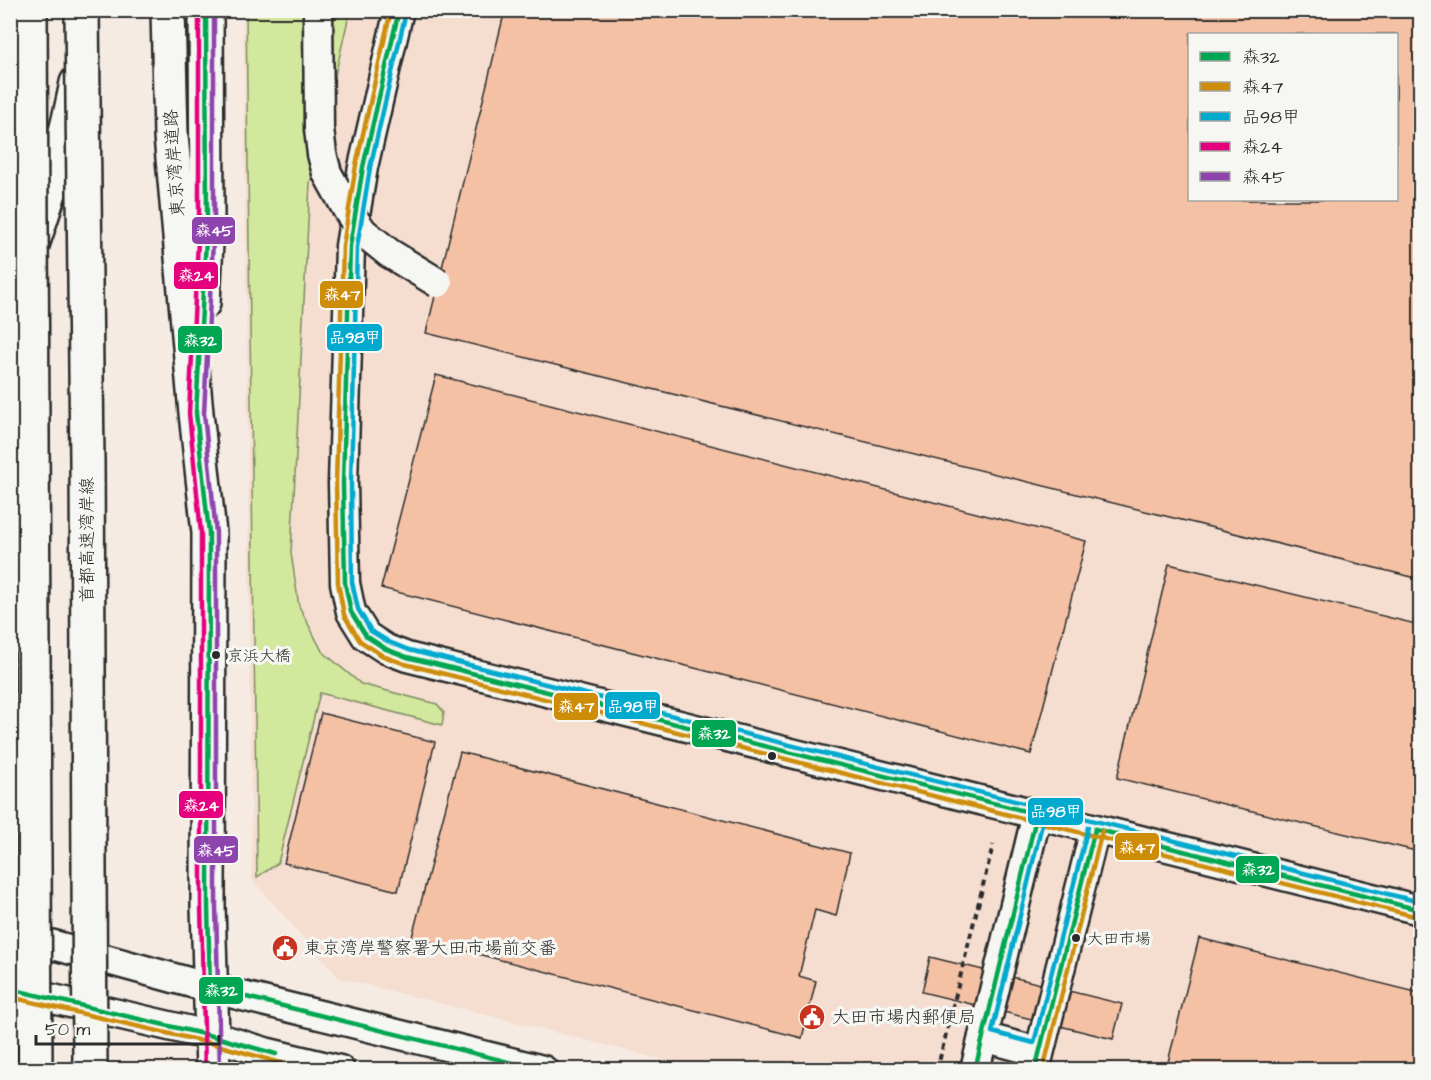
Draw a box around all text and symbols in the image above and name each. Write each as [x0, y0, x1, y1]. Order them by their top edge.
legend [1188, 33, 1398, 201]
text: 森32 [1242, 45, 1280, 70]
text: 森47 [1242, 75, 1283, 100]
text: 品98甲 [1242, 105, 1300, 130]
street label: 東京湾岸道路 [158, 108, 191, 218]
text: 森24 [1242, 135, 1283, 160]
text: 森45 [1242, 165, 1285, 190]
line badge: 森45 [191, 216, 236, 245]
text: 森45 [195, 220, 234, 242]
line badge: 森24 [173, 261, 219, 290]
text: 森24 [178, 265, 214, 287]
line badge: 森47 [319, 280, 364, 309]
text: 森47 [324, 284, 361, 306]
line badge: 品98甲 [326, 323, 383, 352]
line badge: 森32 [177, 325, 223, 354]
text: 品98甲 [329, 327, 381, 349]
text: 森32 [183, 330, 217, 352]
street label: 首都高速湾岸線 [75, 477, 100, 603]
place label: 京浜大橋 [227, 645, 291, 667]
marker: 京浜大橋 [210, 649, 222, 661]
line badge: 品98甲 [604, 691, 661, 720]
line badge: 森47 [553, 692, 599, 721]
text: 森47 [558, 696, 595, 718]
text: 品98甲 [607, 696, 659, 718]
line badge: 森32 [691, 719, 737, 748]
text: 森32 [697, 723, 731, 745]
unlabelled marker [766, 750, 778, 762]
line badge: 森24 [178, 790, 224, 819]
text: 森24 [183, 795, 219, 817]
line badge: 品98甲 [1027, 797, 1084, 826]
text: 品98甲 [1030, 801, 1082, 823]
line badge: 森47 [1114, 832, 1160, 861]
line badge: 森45 [193, 835, 239, 864]
text: 森47 [1119, 837, 1156, 859]
text: 森45 [197, 840, 236, 862]
line badge: 森32 [1235, 855, 1280, 884]
text: 森32 [1241, 859, 1275, 881]
place label: 大田市場 [1087, 928, 1151, 950]
marker: 大田市場 [1070, 932, 1082, 944]
public building icon: 東京湾岸警察署大田市場前交番 [270, 933, 300, 963]
place label: 東京湾岸警察署大田市場前交番 [304, 936, 556, 961]
line badge: 森32 [198, 976, 244, 1005]
text: 森32 [204, 980, 238, 1002]
public building icon: 大田市場内郵便局 [797, 1002, 827, 1032]
place label: 大田市場内郵便局 [832, 1005, 976, 1030]
scale bar [36, 1008, 219, 1046]
text: 50 m [45, 1017, 90, 1042]

